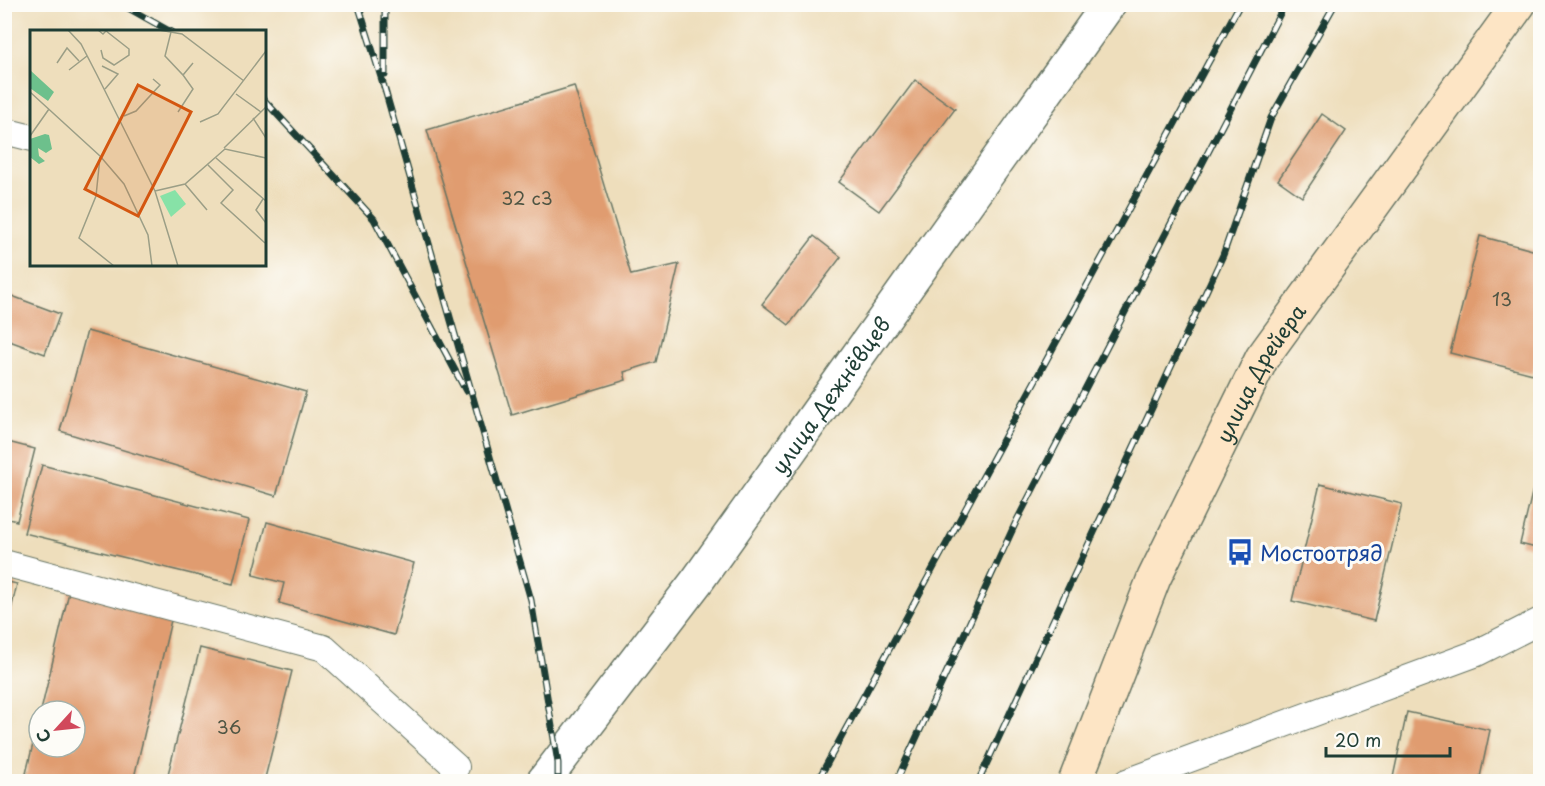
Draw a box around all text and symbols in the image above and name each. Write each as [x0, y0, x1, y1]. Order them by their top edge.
inset map [30, 30, 266, 266]
house number: 32 с3 [501, 184, 553, 211]
house number: 13 [1492, 285, 1512, 312]
street label: улица Дрейера [1207, 296, 1313, 448]
street label: улица Дежнёвцев [763, 309, 897, 480]
place label: Мостоотряд [1260, 536, 1383, 568]
bus stop icon: Мостоотряд [1225, 537, 1255, 567]
north arrow [27, 699, 87, 759]
house number: 36 [217, 713, 241, 740]
scale bar [1326, 720, 1450, 758]
text: С [29, 725, 56, 747]
text: 20 m [1335, 726, 1381, 753]

